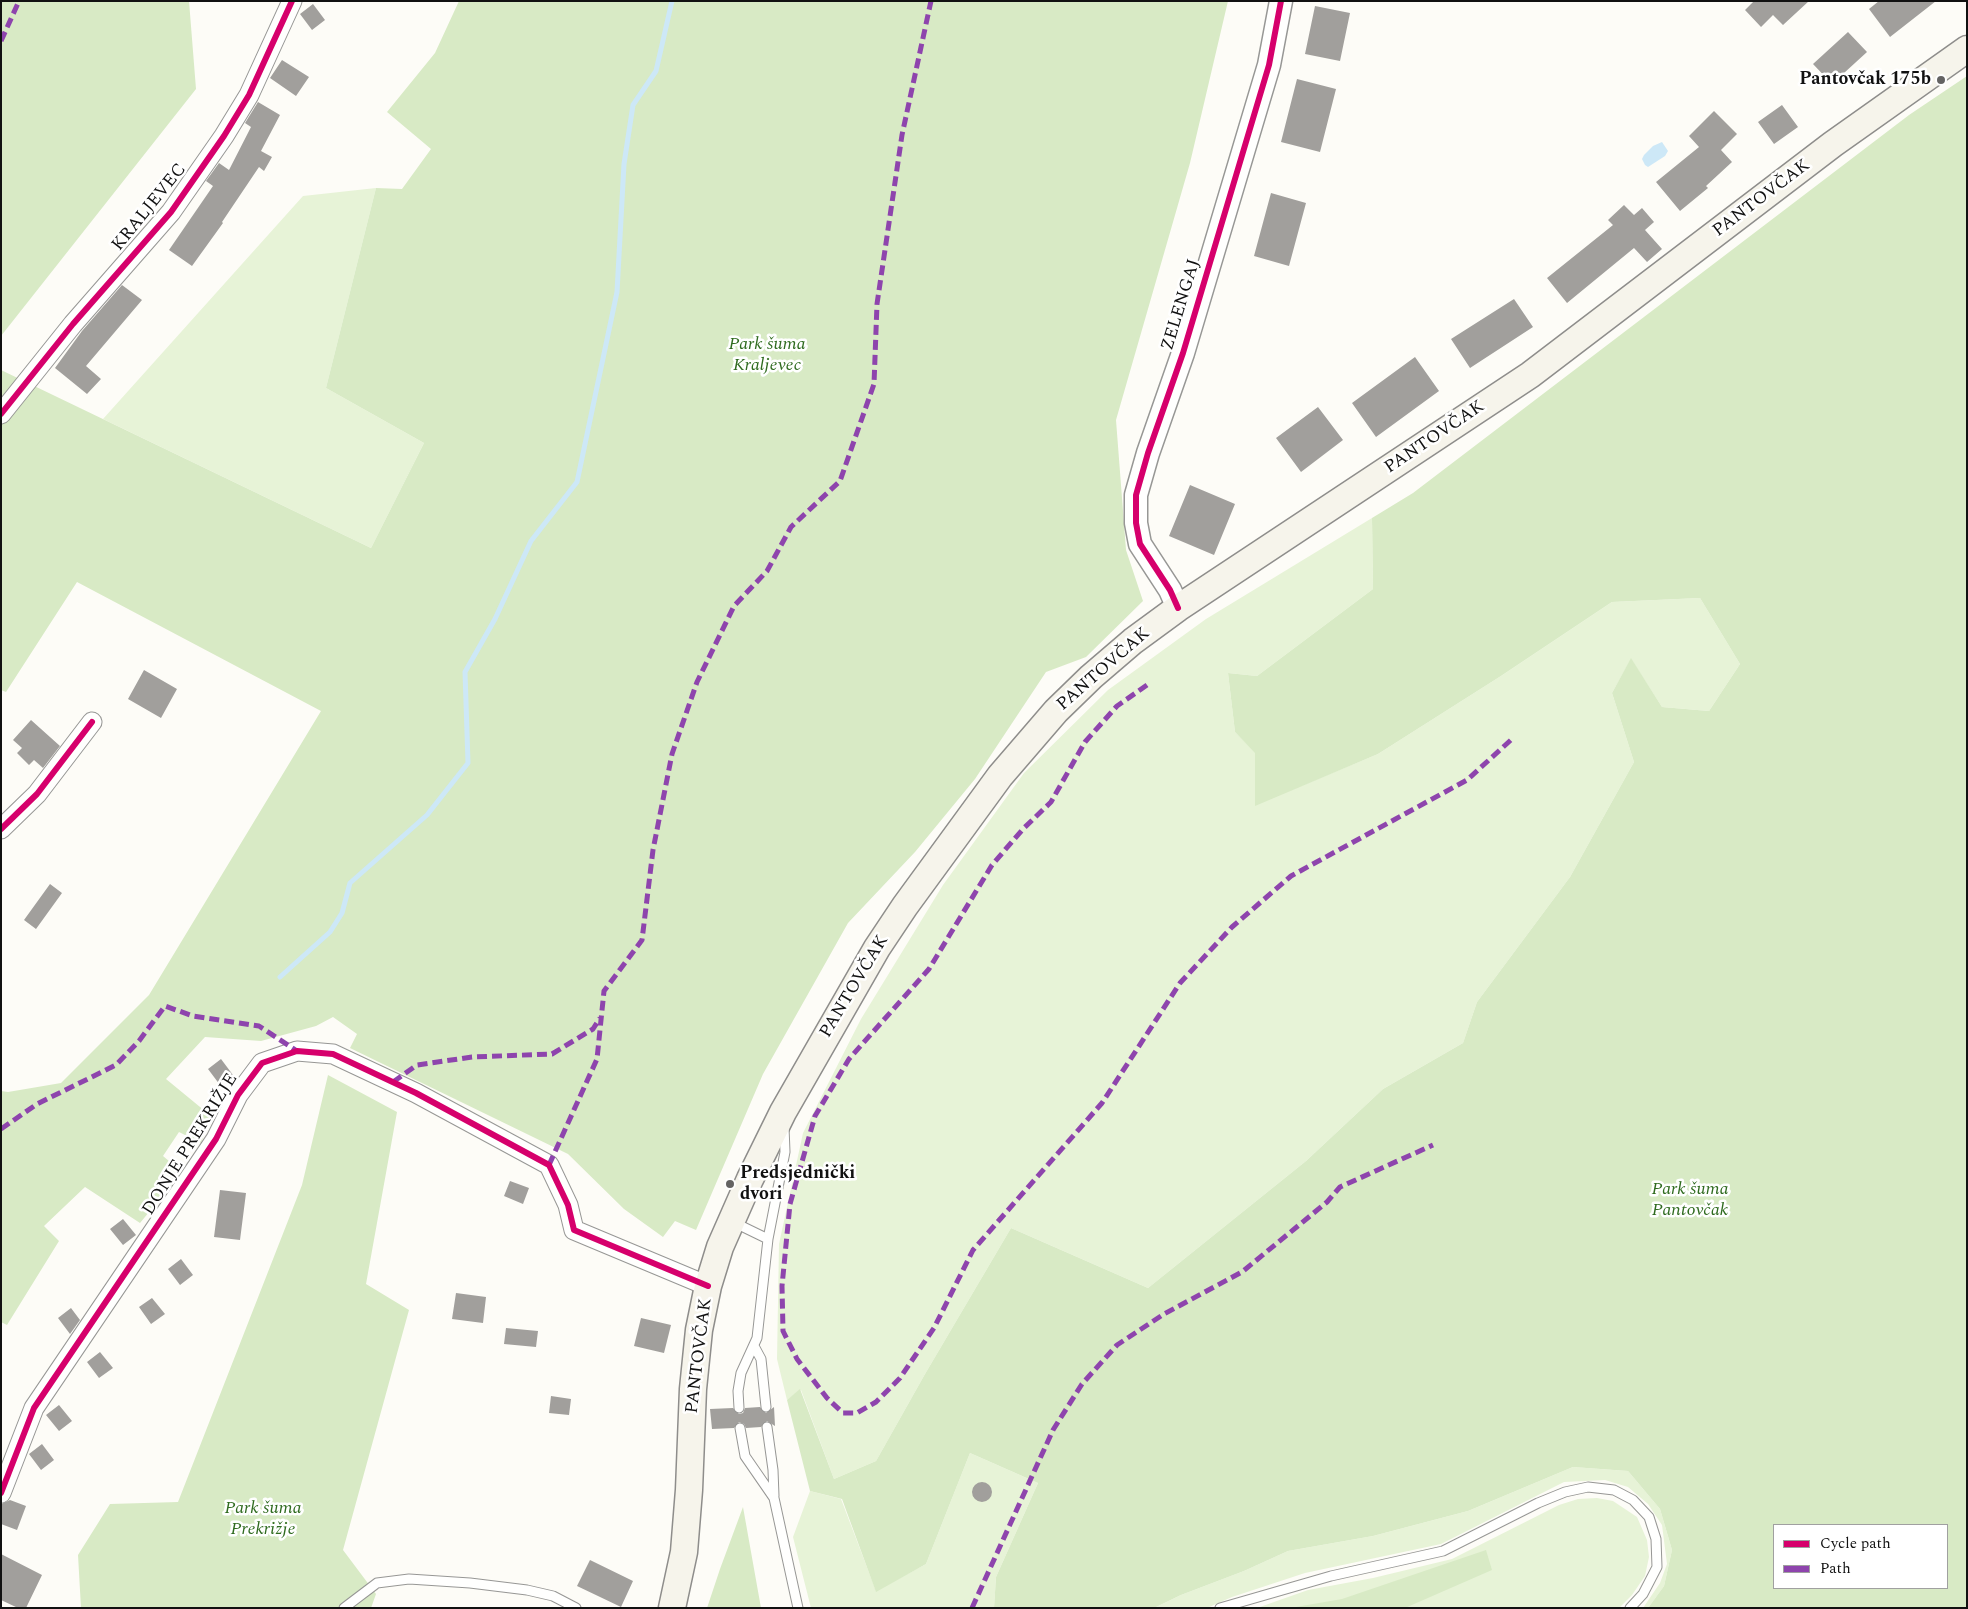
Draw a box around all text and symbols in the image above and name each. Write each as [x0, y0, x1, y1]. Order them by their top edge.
place label: Pantovčak 175b [1799, 69, 1931, 91]
marker: Pantovčak 175b [1935, 74, 1947, 86]
street label: PANTOVČAK [1709, 155, 1815, 243]
street label: KRALJEVEC [108, 160, 192, 256]
street label: ZELENGAJ [1158, 257, 1206, 353]
park label: Park šuma Kraljevec [728, 334, 806, 376]
street label: PANTOVČAK [1381, 397, 1489, 479]
street label: PANTOVČAK [1053, 624, 1155, 716]
street label: PANTOVČAK [816, 932, 894, 1042]
street label: DONJE PREKRIŽJE [139, 1070, 243, 1220]
place label: Predsjednički dvori [740, 1163, 855, 1206]
marker: Predsjednički dvori [724, 1178, 736, 1190]
park label: Park šuma Pantovčak [1651, 1179, 1729, 1222]
street label: PANTOVČAK [682, 1297, 718, 1415]
park label: Park šuma Prekrižje [224, 1498, 302, 1540]
legend [1773, 1524, 1948, 1589]
text: Cycle path [1820, 1532, 1891, 1555]
text: Path [1820, 1557, 1851, 1580]

